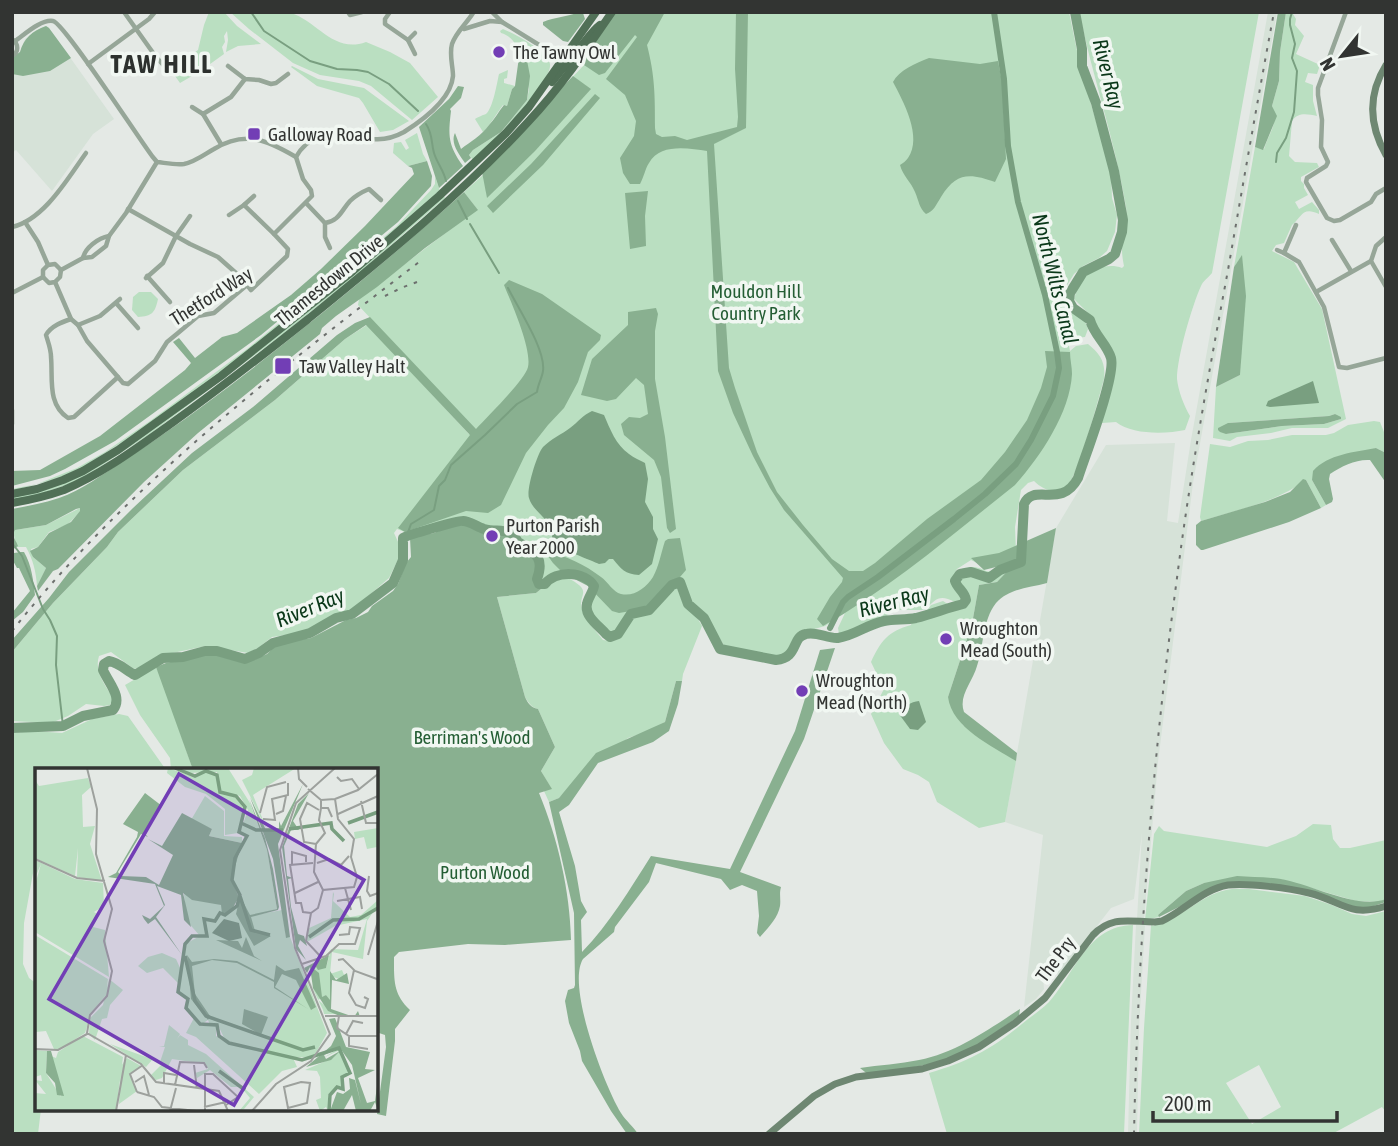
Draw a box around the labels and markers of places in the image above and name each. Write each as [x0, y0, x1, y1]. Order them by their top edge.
place label: The Tawny Owl [513, 41, 616, 63]
marker: The Tawny Owl [491, 44, 507, 60]
place label: Galloway Road [268, 123, 372, 145]
marker: Galloway Road [246, 126, 262, 142]
place label: Taw Valley Halt [299, 355, 406, 377]
marker: Taw Valley Halt [273, 356, 293, 376]
place label: Purton Parish Year 2000 [506, 514, 600, 558]
marker: Purton Parish Year 2000 [484, 528, 500, 544]
place label: Wroughton Mead (South) [960, 617, 1052, 661]
marker: Wroughton Mead (South) [938, 631, 954, 647]
place label: Wroughton Mead (North) [816, 669, 907, 713]
marker: Wroughton Mead (North) [794, 683, 810, 699]

